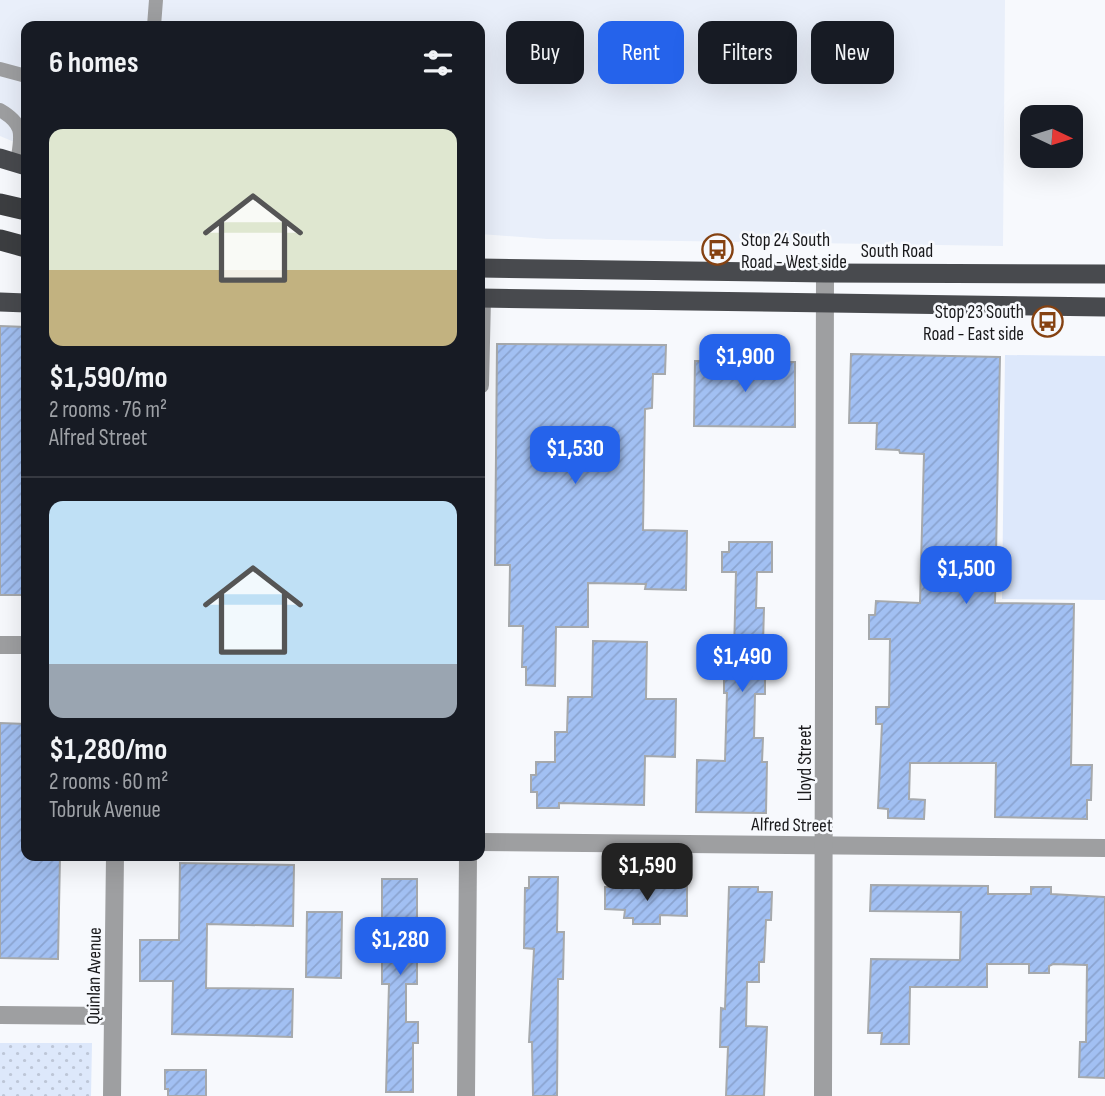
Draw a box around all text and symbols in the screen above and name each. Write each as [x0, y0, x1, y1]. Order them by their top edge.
chip: Buy [506, 21, 584, 84]
chip: Rent [598, 21, 684, 84]
chip: Filters [698, 21, 797, 84]
chip: New [811, 21, 894, 84]
icon: filters [419, 44, 457, 82]
text: 6 homes [49, 45, 138, 81]
north arrow [1020, 105, 1083, 168]
map controls [1020, 105, 1083, 168]
icon: home [190, 175, 316, 301]
place label: Stop 24 South Road - West side [741, 229, 847, 274]
bus stop icon: Stop 24 South Road - West side [701, 233, 735, 267]
street label: South Road [861, 240, 933, 263]
place label: Stop 23 South Road - East side [923, 301, 1024, 346]
bus stop icon: Stop 23 South Road - East side [1030, 305, 1064, 339]
pin: $1,900 [688, 334, 802, 394]
text: $1,900 [715, 343, 775, 371]
text: $1,590/mo [49, 360, 168, 396]
text: 2 rooms · 76 m² [49, 396, 167, 424]
text: Alfred Street [49, 424, 147, 452]
pin: $1,530 [518, 426, 632, 486]
text: $1,530 [546, 435, 604, 463]
pin: $1,500 [909, 546, 1023, 606]
icon: home [190, 547, 316, 673]
text: $1,500 [937, 555, 995, 583]
pin: $1,490 [685, 634, 799, 694]
text: $1,490 [712, 643, 772, 671]
street label: Lloyd Street [794, 725, 817, 801]
text: $1,280/mo [49, 732, 167, 768]
text: 2 rooms · 60 m² [49, 768, 168, 796]
text: Tobruk Avenue [49, 796, 161, 824]
street label: Alfred Street [750, 813, 833, 838]
pin: $1,590 [590, 844, 704, 903]
text: $1,590 [618, 852, 676, 880]
pin: $1,280 [343, 918, 457, 977]
text: $1,280 [371, 926, 429, 954]
street label: Quinlan Avenue [82, 927, 107, 1025]

